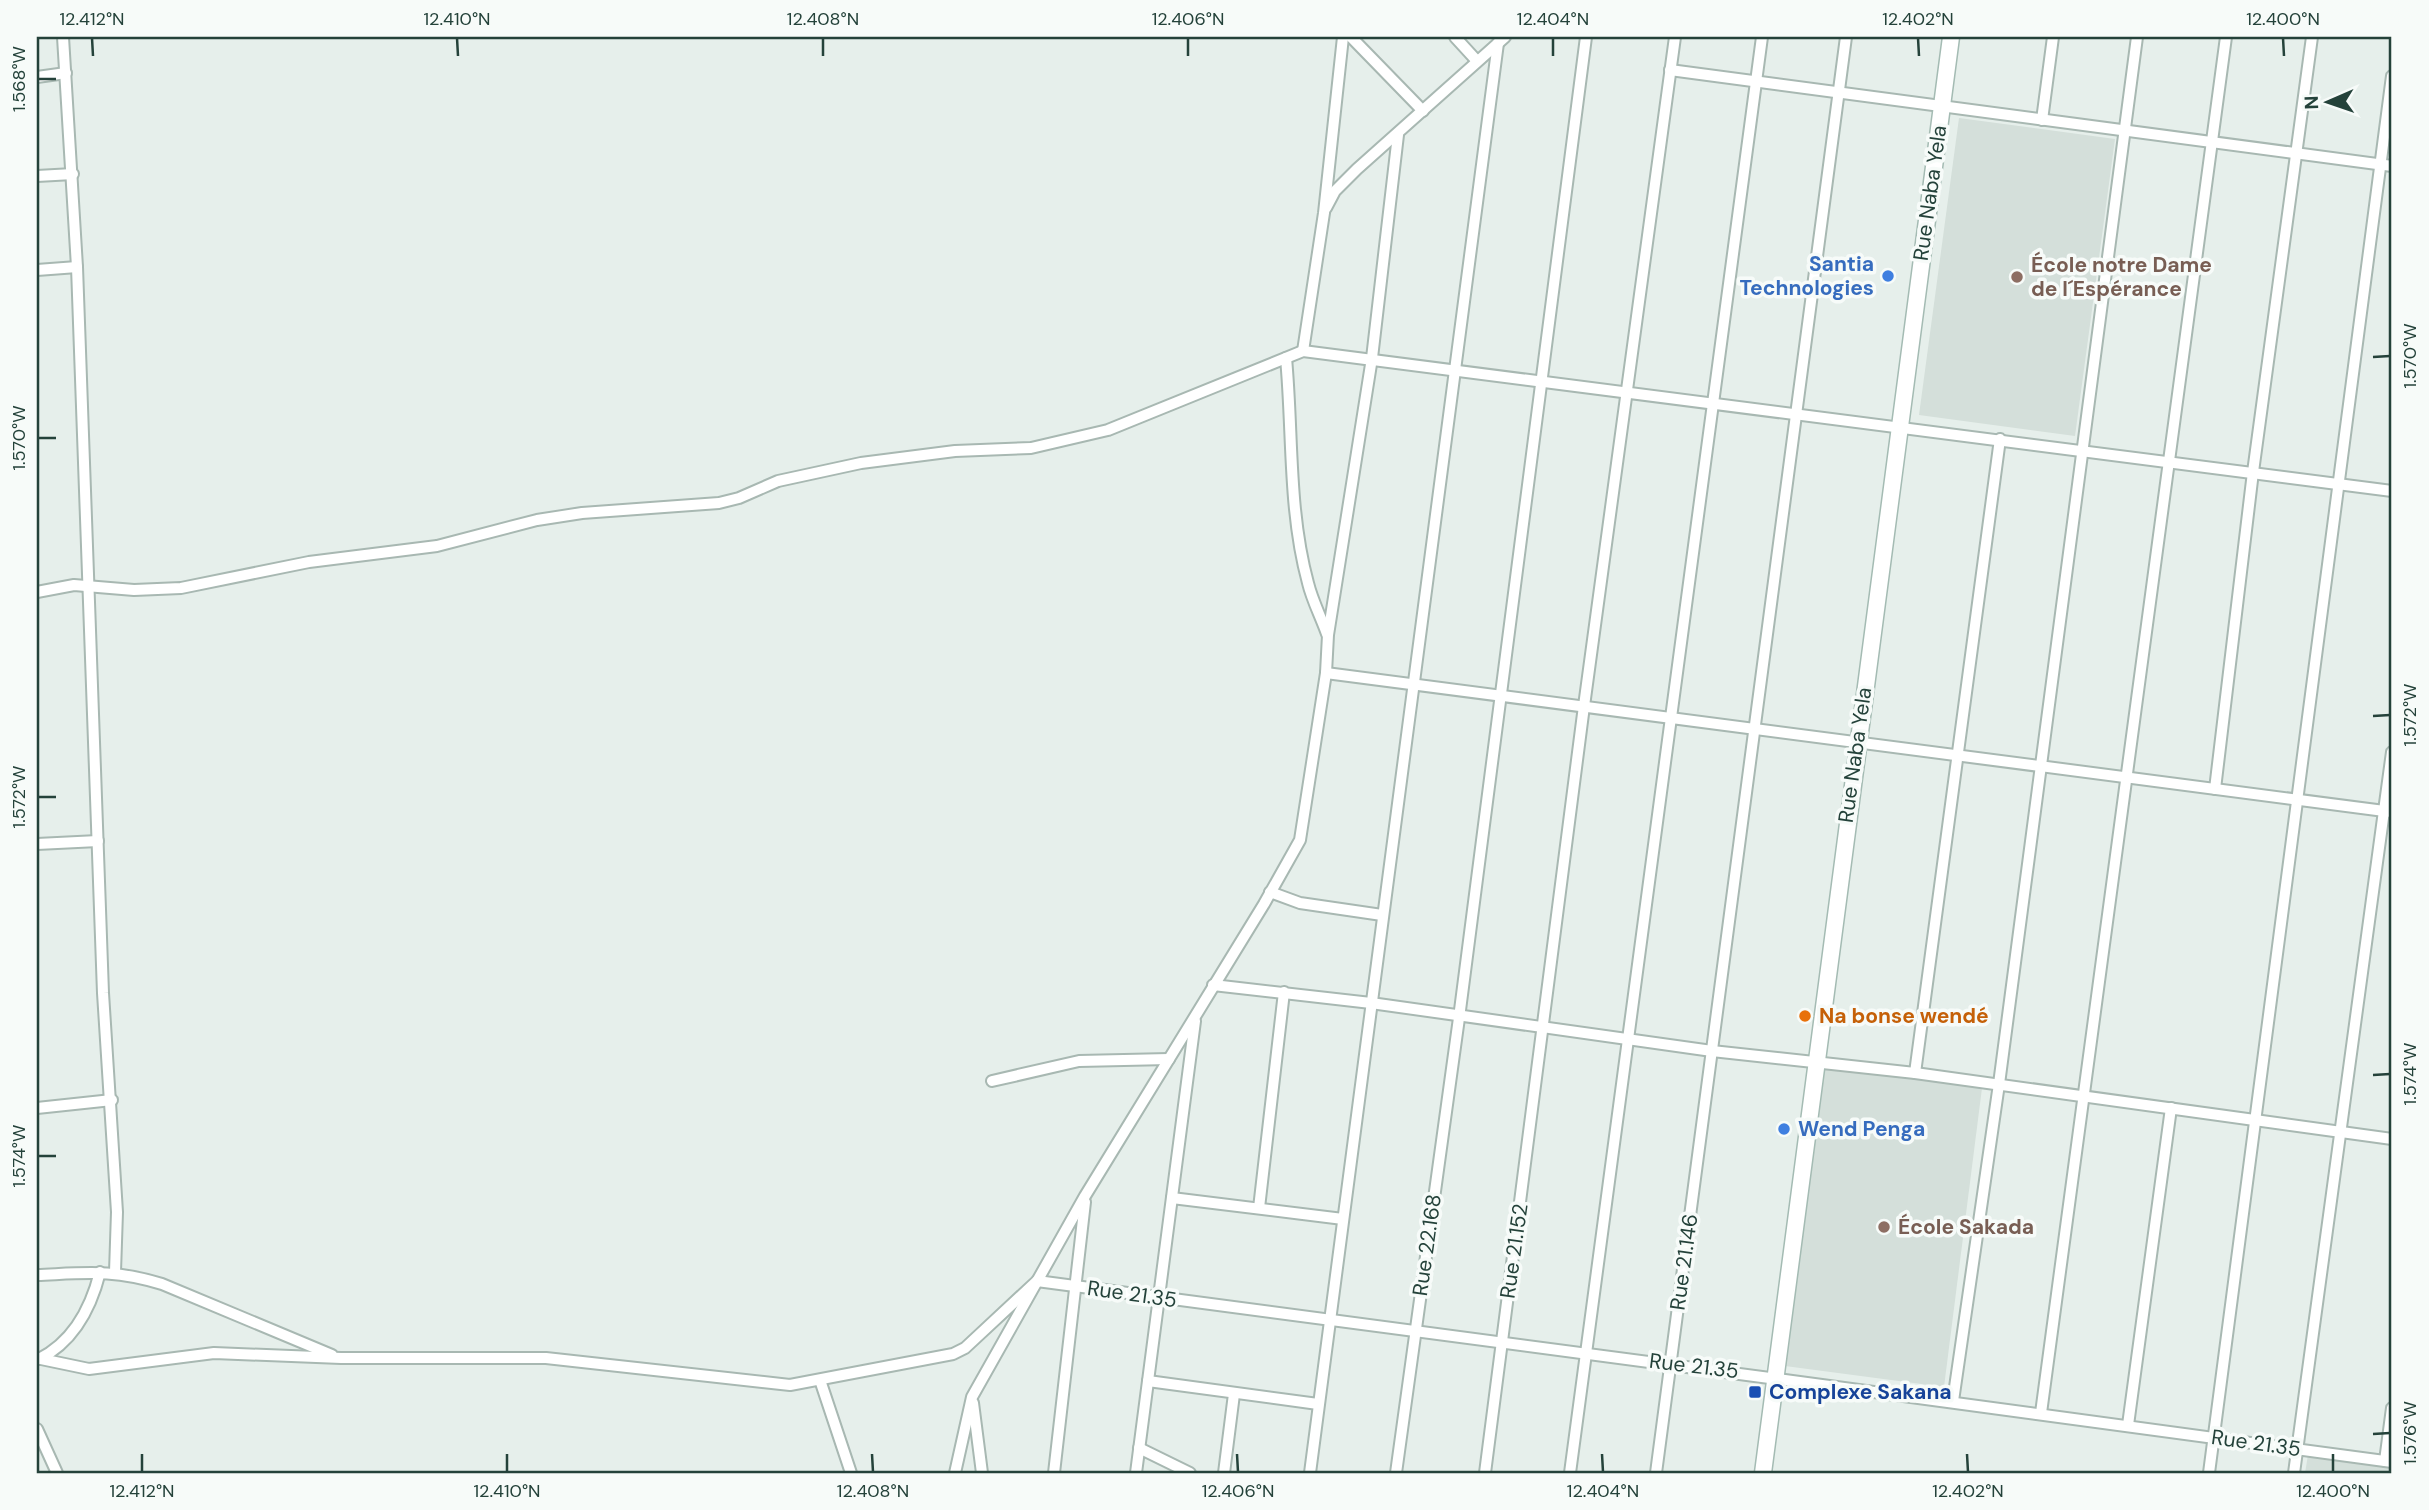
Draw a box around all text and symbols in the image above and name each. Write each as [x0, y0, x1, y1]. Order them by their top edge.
text: 12.412°N [59, 7, 125, 31]
text: 12.410°N [423, 7, 491, 31]
text: 12.408°N [787, 7, 859, 31]
text: 12.406°N [1152, 7, 1224, 31]
text: 12.404°N [1517, 7, 1589, 31]
text: 12.402°N [1882, 7, 1954, 31]
text: 12.400°N [2246, 7, 2320, 31]
text: 1.568°W [7, 46, 31, 112]
north arrow [2292, 66, 2362, 136]
text: N [2299, 95, 2324, 110]
street label: Rue Naba Yela [1907, 123, 1953, 263]
place label: Santia Technologies [1739, 250, 1874, 302]
place label: École notre Dame de l´Espérance [2031, 251, 2212, 303]
marker: Santia Technologies [1880, 268, 1896, 284]
marker: École notre Dame de l´Espérance [2009, 269, 2025, 285]
text: 1.570°W [2398, 323, 2422, 389]
text: 1.570°W [7, 405, 31, 471]
text: 1.572°W [2398, 684, 2422, 746]
street label: Rue Naba Yela [1832, 685, 1878, 825]
text: 1.572°W [7, 766, 31, 828]
place label: Na bonse wendé [1819, 1002, 1989, 1030]
marker: Na bonse wendé [1797, 1008, 1813, 1024]
text: 1.574°W [2398, 1043, 2422, 1105]
place label: Wend Penga [1798, 1115, 1925, 1143]
marker: Wend Penga [1776, 1121, 1792, 1137]
text: 1.574°W [7, 1125, 31, 1187]
street label: Rue 22.168 [1406, 1192, 1448, 1298]
street label: Rue 21.152 [1493, 1202, 1535, 1300]
street label: Rue 21.146 [1663, 1212, 1705, 1312]
place label: École Sakada [1898, 1213, 2034, 1241]
marker: École Sakada [1876, 1219, 1892, 1235]
street label: Rue 21.35 [1085, 1274, 1179, 1314]
street label: Rue 21.35 [1648, 1347, 1740, 1385]
place label: Complexe Sakana [1769, 1378, 1952, 1406]
marker: Complexe Sakana [1747, 1384, 1763, 1400]
text: 1.576°W [2398, 1401, 2422, 1465]
street label: Rue 21.35 [2209, 1423, 2303, 1463]
text: 12.412°N [109, 1479, 175, 1503]
text: 12.410°N [473, 1479, 541, 1503]
text: 12.408°N [837, 1479, 909, 1503]
text: 12.406°N [1202, 1479, 1274, 1503]
text: 12.404°N [1567, 1479, 1639, 1503]
text: 12.402°N [1932, 1479, 2004, 1503]
text: 12.400°N [2296, 1479, 2370, 1503]

